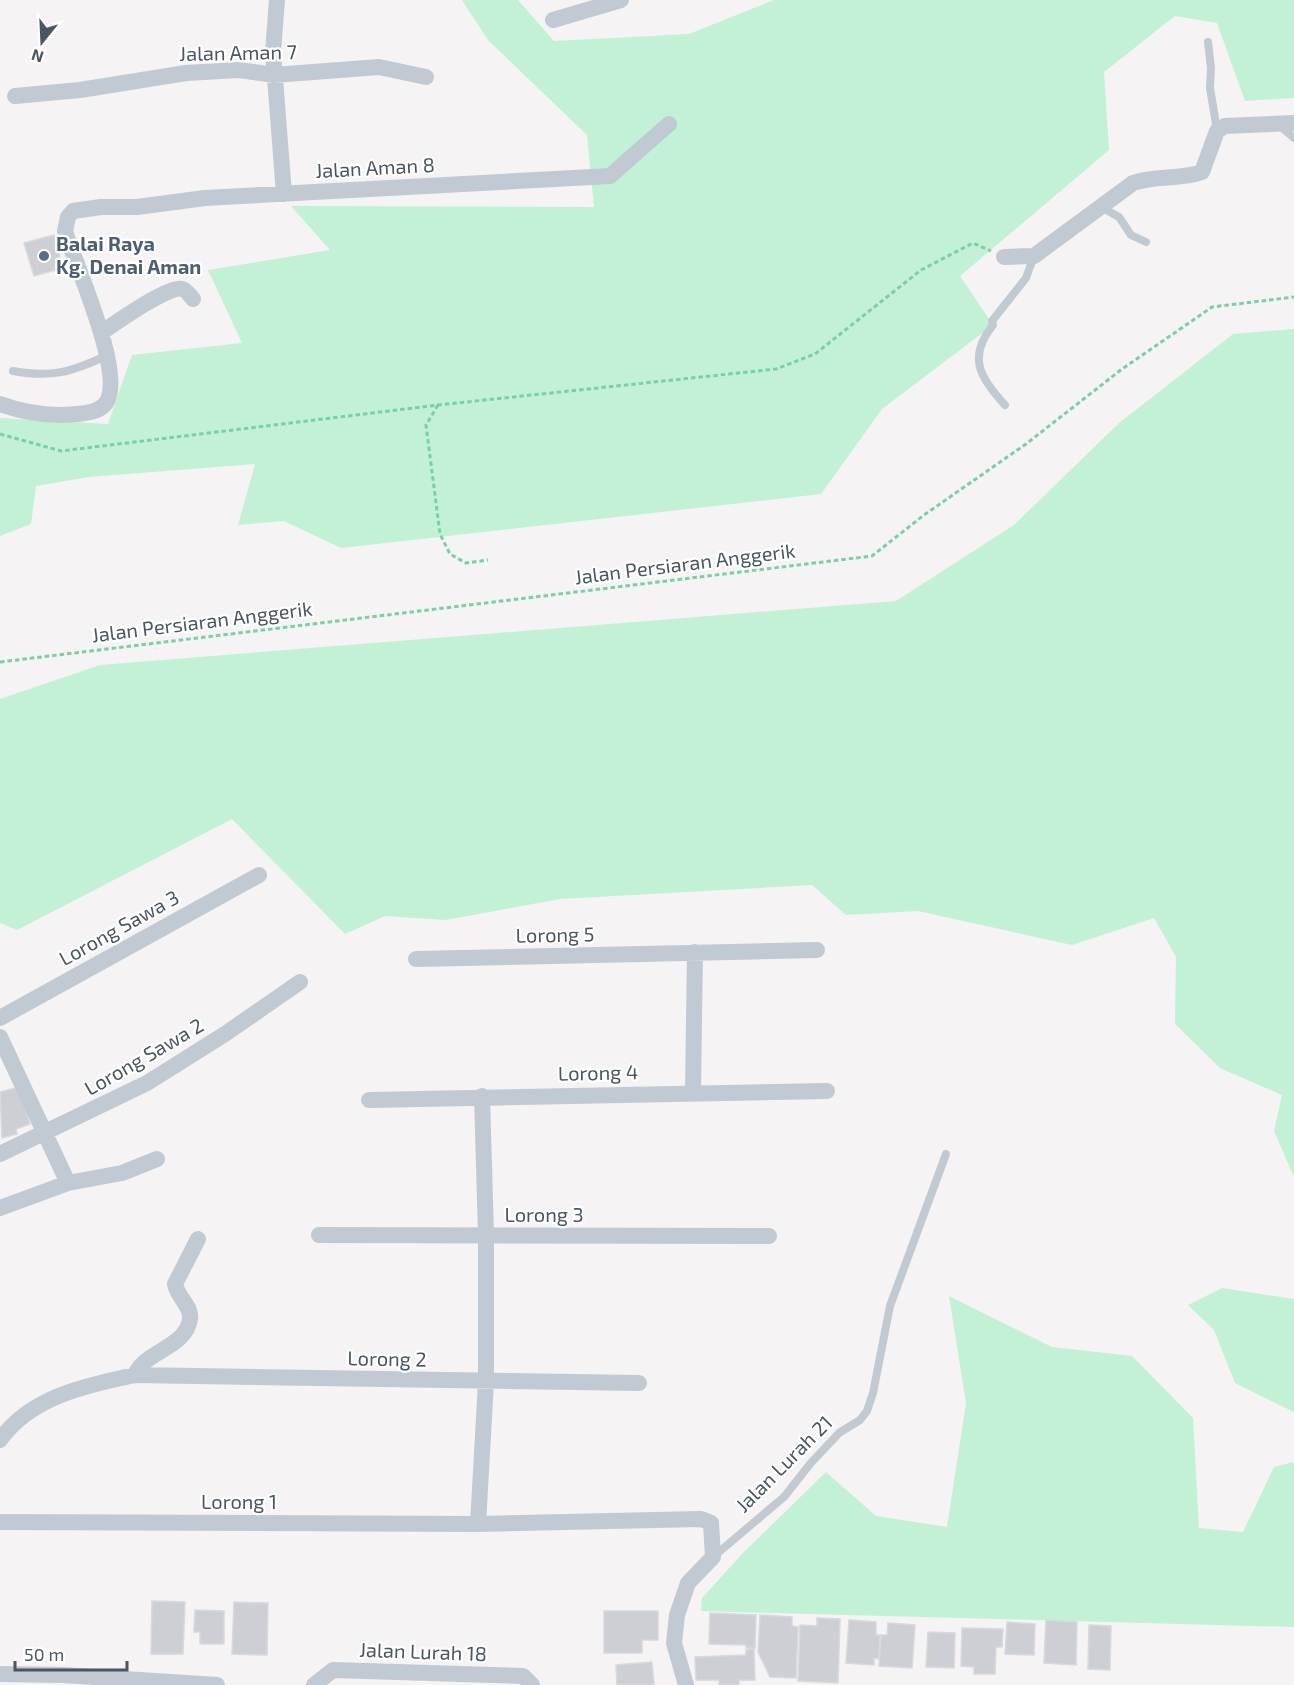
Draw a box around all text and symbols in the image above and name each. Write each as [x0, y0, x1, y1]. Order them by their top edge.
north arrow [12, 12, 72, 72]
street label: Jalan Aman 7 [179, 39, 297, 65]
text: N [29, 46, 46, 68]
street label: Jalan Aman 8 [315, 152, 435, 182]
place label: Balai Raya Kg. Denai Aman [56, 231, 201, 278]
marker: Balai Raya Kg. Denai Aman [37, 249, 51, 263]
street label: Jalan Persiaran Anggerik [573, 538, 797, 588]
street label: Jalan Persiaran Anggerik [90, 596, 314, 646]
street label: Lorong Sawa 3 [54, 884, 183, 970]
street label: Lorong 5 [515, 921, 595, 947]
street label: Lorong Sawa 2 [80, 1012, 207, 1100]
street label: Lorong 4 [558, 1059, 638, 1085]
street label: Lorong 3 [504, 1202, 584, 1226]
street label: Lorong 2 [347, 1345, 427, 1371]
street label: Jalan Lurah 21 [730, 1410, 837, 1517]
street label: Lorong 1 [201, 1489, 277, 1513]
scale bar [15, 1634, 128, 1672]
street label: Jalan Lurah 18 [359, 1637, 487, 1665]
text: 50 m [24, 1643, 64, 1665]

